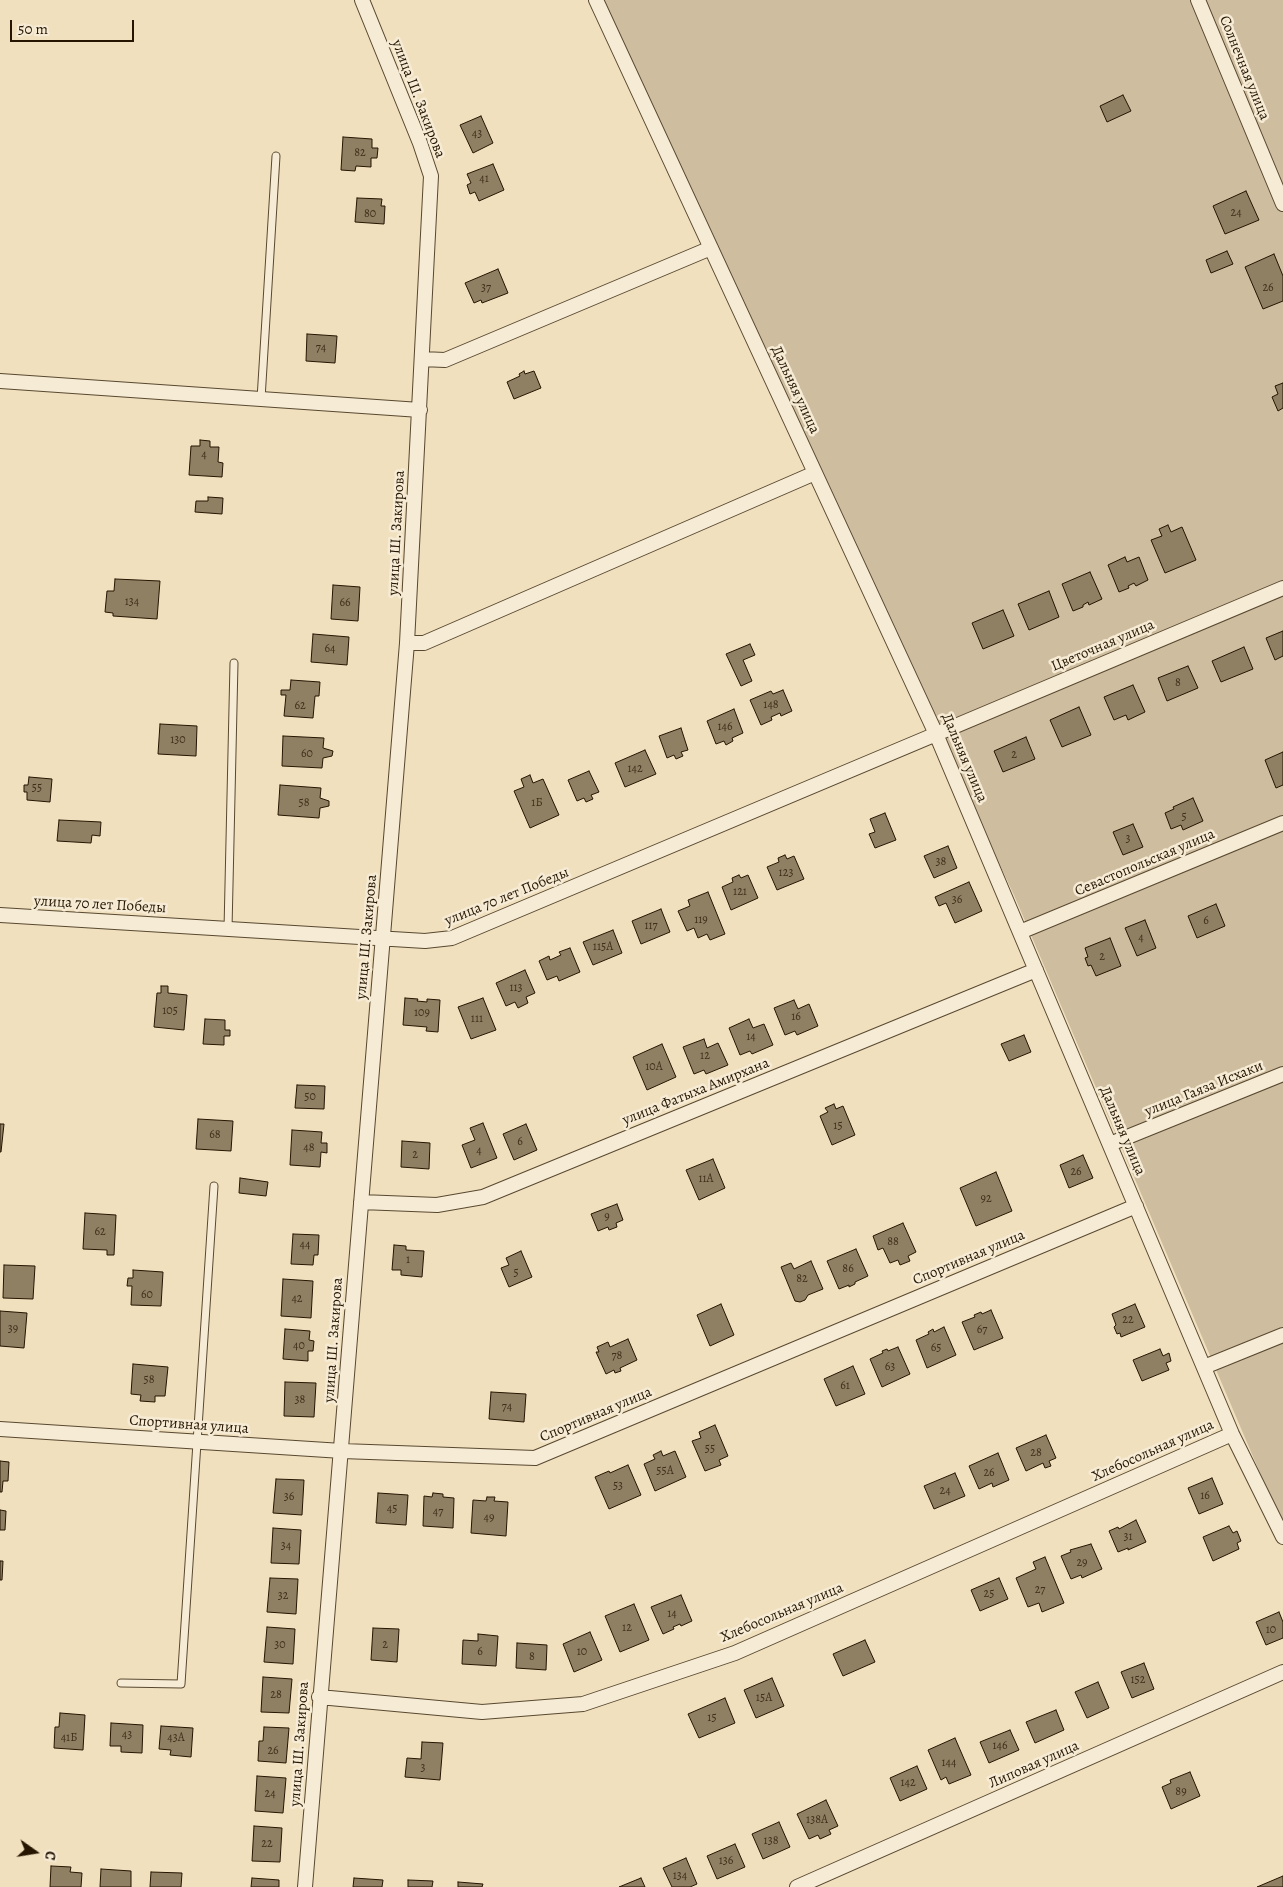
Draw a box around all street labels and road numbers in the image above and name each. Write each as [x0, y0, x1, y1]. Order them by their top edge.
street label: Солнечная улица [1215, 13, 1273, 123]
street label: улица Ш. Закирова [387, 37, 449, 161]
street label: Дальняя улица [767, 343, 823, 437]
street label: улица Ш. Закирова [385, 470, 409, 596]
street label: Цветочная улица [1049, 616, 1157, 676]
street label: Дальняя улица [937, 711, 991, 805]
street label: Севастопольская улица [1072, 825, 1218, 901]
street label: улица 70 лет Победы [442, 864, 572, 930]
street label: улица Ш. Закирова [353, 874, 381, 1000]
street label: улица 70 лет Победы [33, 893, 167, 917]
street label: улица Фатыха Амирхана [620, 1054, 772, 1130]
street label: улица Гаяза Исхаки [1142, 1057, 1266, 1121]
street label: Дальняя улица [1095, 1084, 1149, 1178]
street label: Спортивная улица [910, 1226, 1028, 1290]
street label: улица Ш. Закирова [321, 1277, 347, 1403]
street label: Спортивная улица [537, 1383, 655, 1447]
street label: Спортивная улица [129, 1412, 249, 1438]
street label: Хлебосольная улица [1089, 1416, 1217, 1486]
street label: Хлебосольная улица [718, 1579, 846, 1647]
street label: улица Ш. Закирова [287, 1681, 313, 1807]
street label: Липовая улица [986, 1737, 1082, 1793]

